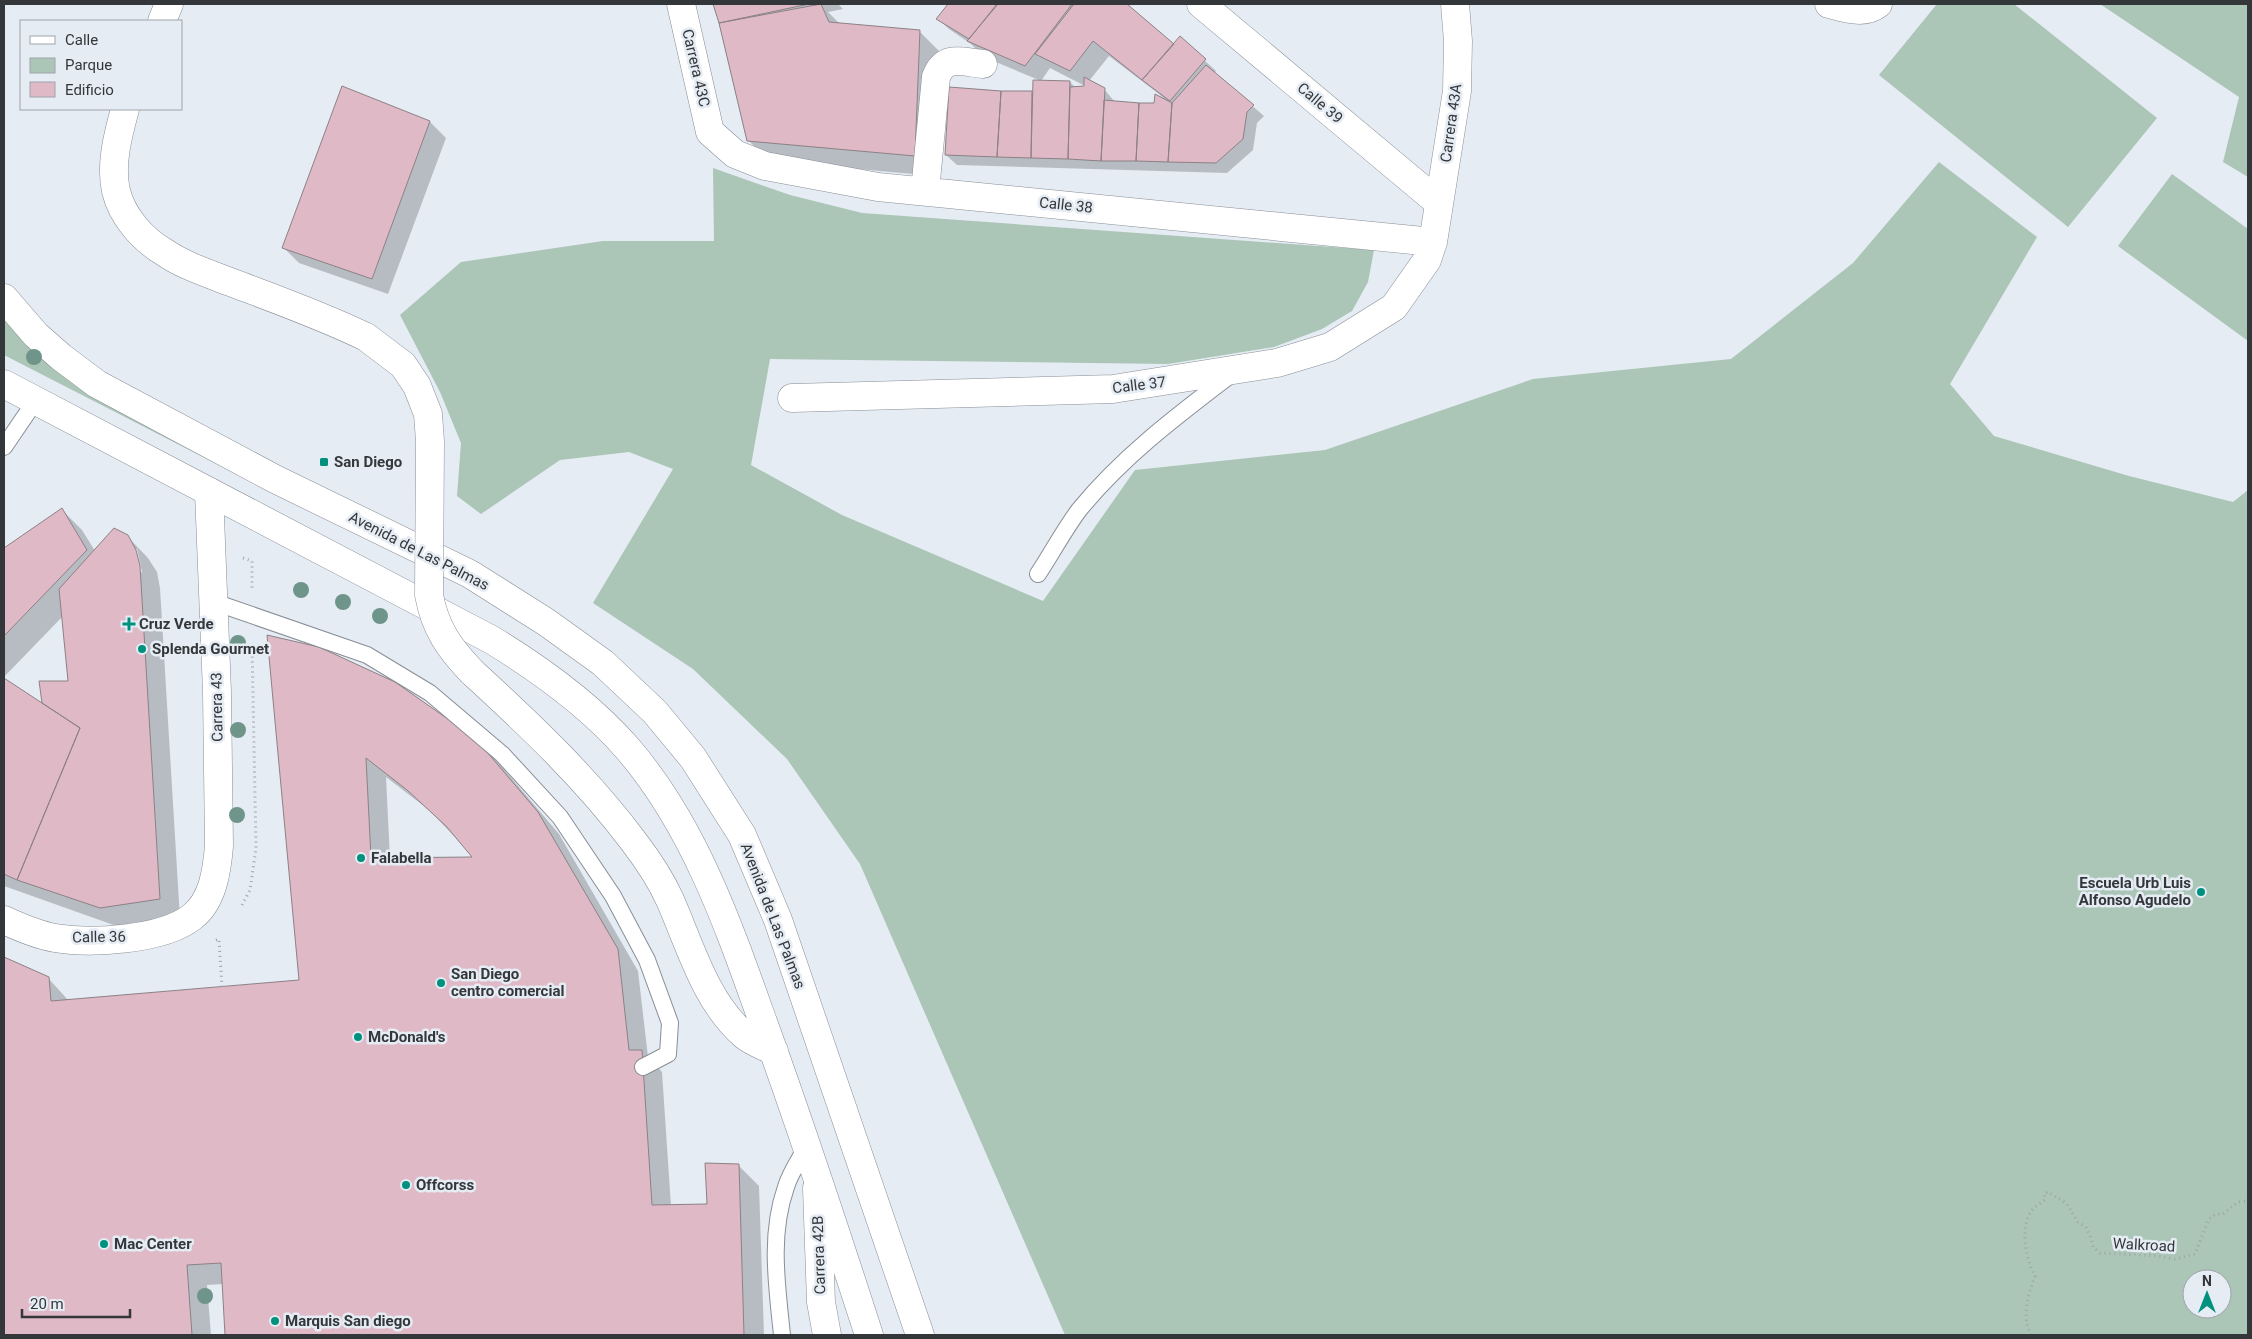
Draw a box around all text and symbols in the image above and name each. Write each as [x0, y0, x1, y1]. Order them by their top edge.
legend [20, 20, 182, 110]
street label: Carrera 43C [678, 27, 714, 109]
text: Calle [65, 31, 98, 49]
text: Parque [65, 56, 112, 74]
street label: Calle 39 [1294, 79, 1346, 127]
text: Edificio [65, 81, 114, 99]
street label: Carrera 43A [1437, 82, 1465, 163]
street label: Calle 38 [1038, 193, 1094, 217]
street label: Calle 37 [1111, 373, 1167, 397]
place label: San Diego [334, 453, 402, 471]
marker: San Diego [318, 456, 330, 468]
street label: Avenida de Las Palmas [346, 508, 492, 594]
place label: Cruz Verde [139, 615, 214, 633]
marker: Cruz Verde [123, 618, 135, 630]
place label: Splenda Gourmet [152, 640, 269, 658]
marker: Splenda Gourmet [136, 643, 148, 655]
street label: Carrera 43 [207, 672, 227, 742]
street label: Avenida de Las Palmas [737, 840, 809, 992]
place label: Falabella [371, 849, 432, 867]
marker: Falabella [355, 852, 367, 864]
place label: Escuela Urb Luis Alfonso Agudelo [2079, 874, 2191, 909]
marker: Escuela Urb Luis Alfonso Agudelo [2195, 886, 2207, 898]
street label: Calle 36 [72, 928, 126, 946]
place label: San Diego centro comercial [451, 965, 564, 1000]
marker: San Diego centro comercial [435, 977, 447, 989]
place label: McDonald's [368, 1028, 446, 1046]
marker: McDonald's [352, 1031, 364, 1043]
place label: Offcorss [416, 1176, 474, 1194]
marker: Offcorss [400, 1179, 412, 1191]
street label: Carrera 42B [809, 1215, 829, 1295]
street label: Walkroad [2112, 1234, 2176, 1256]
place label: Mac Center [114, 1235, 192, 1253]
marker: Mac Center [98, 1238, 110, 1250]
north arrow [2182, 1269, 2232, 1319]
text: N [2202, 1273, 2212, 1289]
scale bar [22, 1286, 130, 1318]
text: 20 m [30, 1295, 64, 1313]
place label: Marquis San diego [285, 1312, 411, 1330]
marker: Marquis San diego [269, 1315, 281, 1327]

